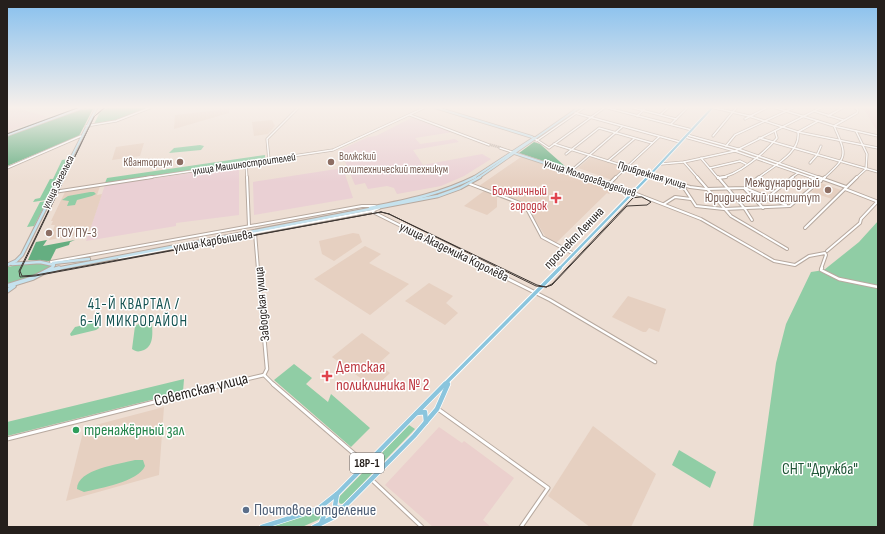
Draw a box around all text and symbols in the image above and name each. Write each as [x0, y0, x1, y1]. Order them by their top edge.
street label: улица Машиностроителей [192, 150, 297, 178]
place label: Волжский политехнический техникум [339, 150, 448, 176]
street label: улица Энгельса [39, 153, 77, 211]
place label: Кванториум [123, 156, 172, 169]
street label: улица Молодогвардейцев [542, 156, 638, 200]
marker: Кванториум [175, 157, 185, 167]
marker: Волжский политехнический техникум [326, 157, 336, 167]
street label: Прибрежная улица [616, 158, 688, 192]
place label: Международный Юридический институт [705, 175, 820, 206]
place label: Больничный городок [492, 183, 547, 214]
marker: Международный Юридический институт [823, 185, 833, 195]
marker: Больничный городок [550, 192, 562, 204]
street label: проспект Ленина [541, 204, 607, 272]
street label: улица Академика Королёва [397, 219, 511, 285]
place label: ГОУ ПУ-3 [57, 225, 97, 241]
street label: улица Карбышева [172, 226, 254, 256]
marker: ГОУ ПУ-3 [44, 228, 54, 238]
street label: Заводская улица [251, 266, 273, 342]
district label: 41-Й КВАРТАЛ / 6-Й МИКРОРАЙОН [80, 295, 188, 331]
place label: Детская поликлиника № 2 [336, 358, 429, 395]
street label: Советская улица [152, 369, 250, 411]
marker: Детская поликлиника № 2 [321, 370, 333, 382]
place label: тренажёрный зал [84, 421, 185, 440]
marker: тренажёрный зал [71, 425, 81, 435]
road number: 18Р-1 [350, 453, 384, 473]
park label: СНТ "Дружба" [782, 460, 858, 479]
place label: Почтовое отделение [254, 501, 376, 520]
marker: Почтовое отделение [241, 505, 251, 515]

